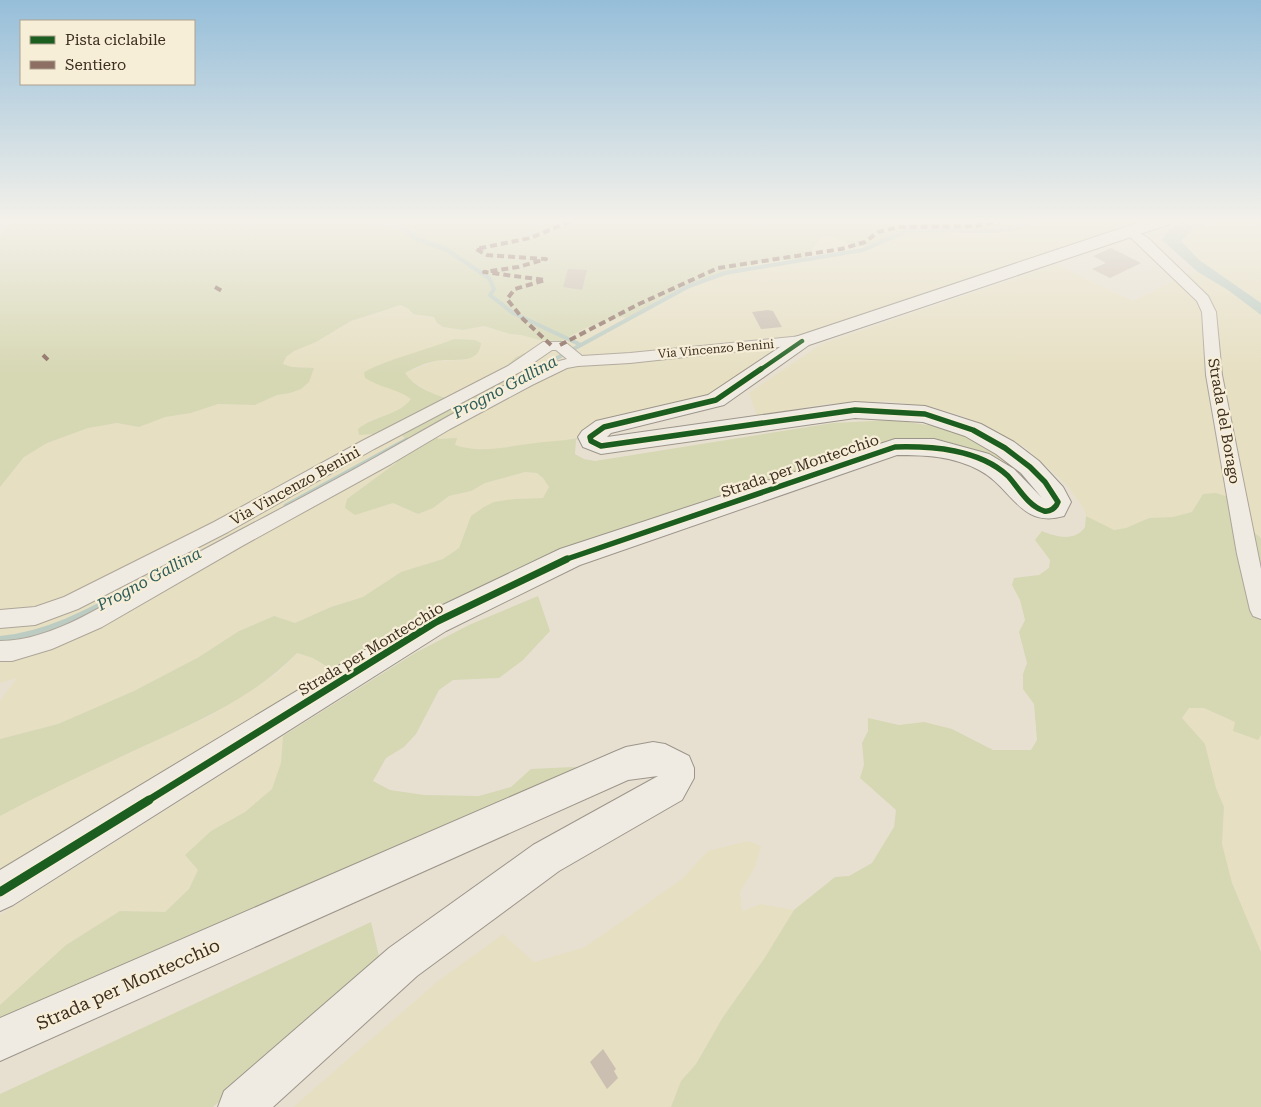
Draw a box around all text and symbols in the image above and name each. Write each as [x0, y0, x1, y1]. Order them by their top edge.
legend [20, 20, 195, 85]
text: Pista ciclabile [65, 31, 166, 49]
text: Sentiero [65, 56, 126, 74]
street label: Via Vincenzo Benini [657, 337, 775, 361]
water label: Progno Gallina [449, 351, 561, 423]
street label: Strada del Borago [1204, 357, 1244, 485]
street label: Strada per Montecchio [719, 431, 881, 501]
street label: Via Vincenzo Benini [227, 443, 363, 529]
water label: Progno Gallina [93, 543, 205, 615]
street label: Strada per Montecchio [295, 599, 447, 699]
street label: Strada per Montecchio [33, 934, 223, 1034]

